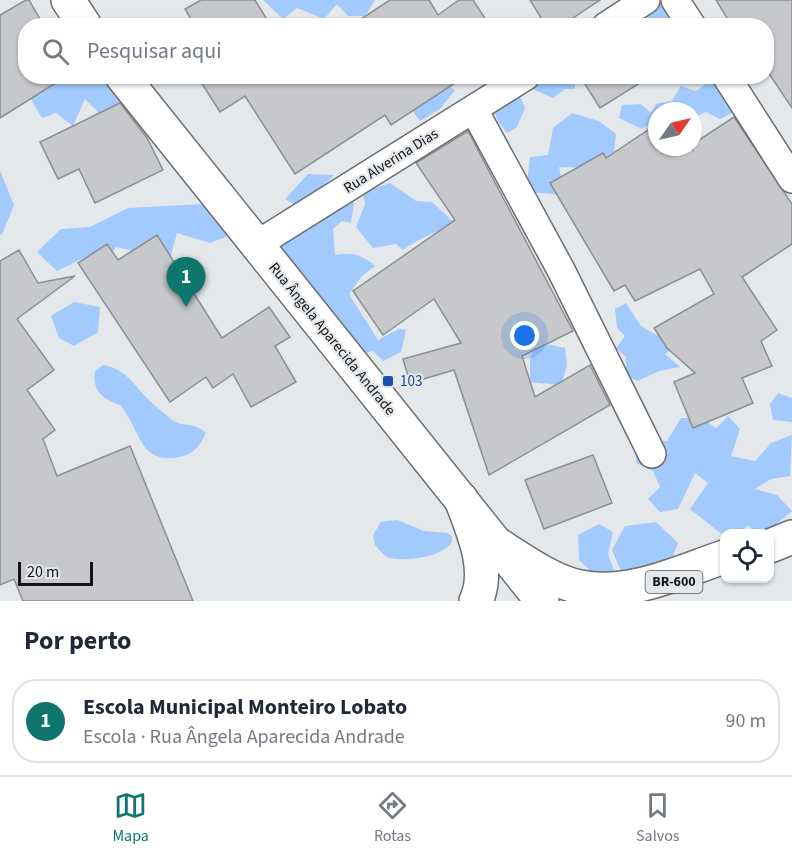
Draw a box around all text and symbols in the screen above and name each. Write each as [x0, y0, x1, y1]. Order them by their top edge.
search box [18, 18, 774, 84]
icon: search [39, 35, 72, 68]
text: Pesquisar aqui [87, 35, 222, 67]
north arrow [648, 102, 702, 156]
street label: Rua Alverina Dias [340, 123, 442, 199]
pin: 1 [166, 258, 206, 307]
street label: Rua Ângela Aparecida Andrade [264, 258, 400, 420]
your location [510, 321, 539, 350]
place label: 103 [400, 371, 422, 392]
marker: 103 [381, 374, 395, 388]
map controls [720, 529, 774, 583]
button: locate [720, 529, 774, 583]
scale bar [18, 559, 93, 586]
text: 20 m [27, 561, 59, 583]
road number: BR-600 [646, 571, 702, 593]
text: Por perto [24, 622, 132, 659]
text: Escola Municipal Monteiro Lobato [83, 691, 407, 723]
text: 1 [40, 707, 51, 735]
text: 90 m [726, 707, 766, 735]
text: Escola · Rua Ângela Aparecida Andrade [83, 723, 405, 751]
tab: Mapa [112, 789, 149, 847]
tab: Rotas [374, 789, 411, 847]
tab: Salvos [636, 789, 679, 847]

